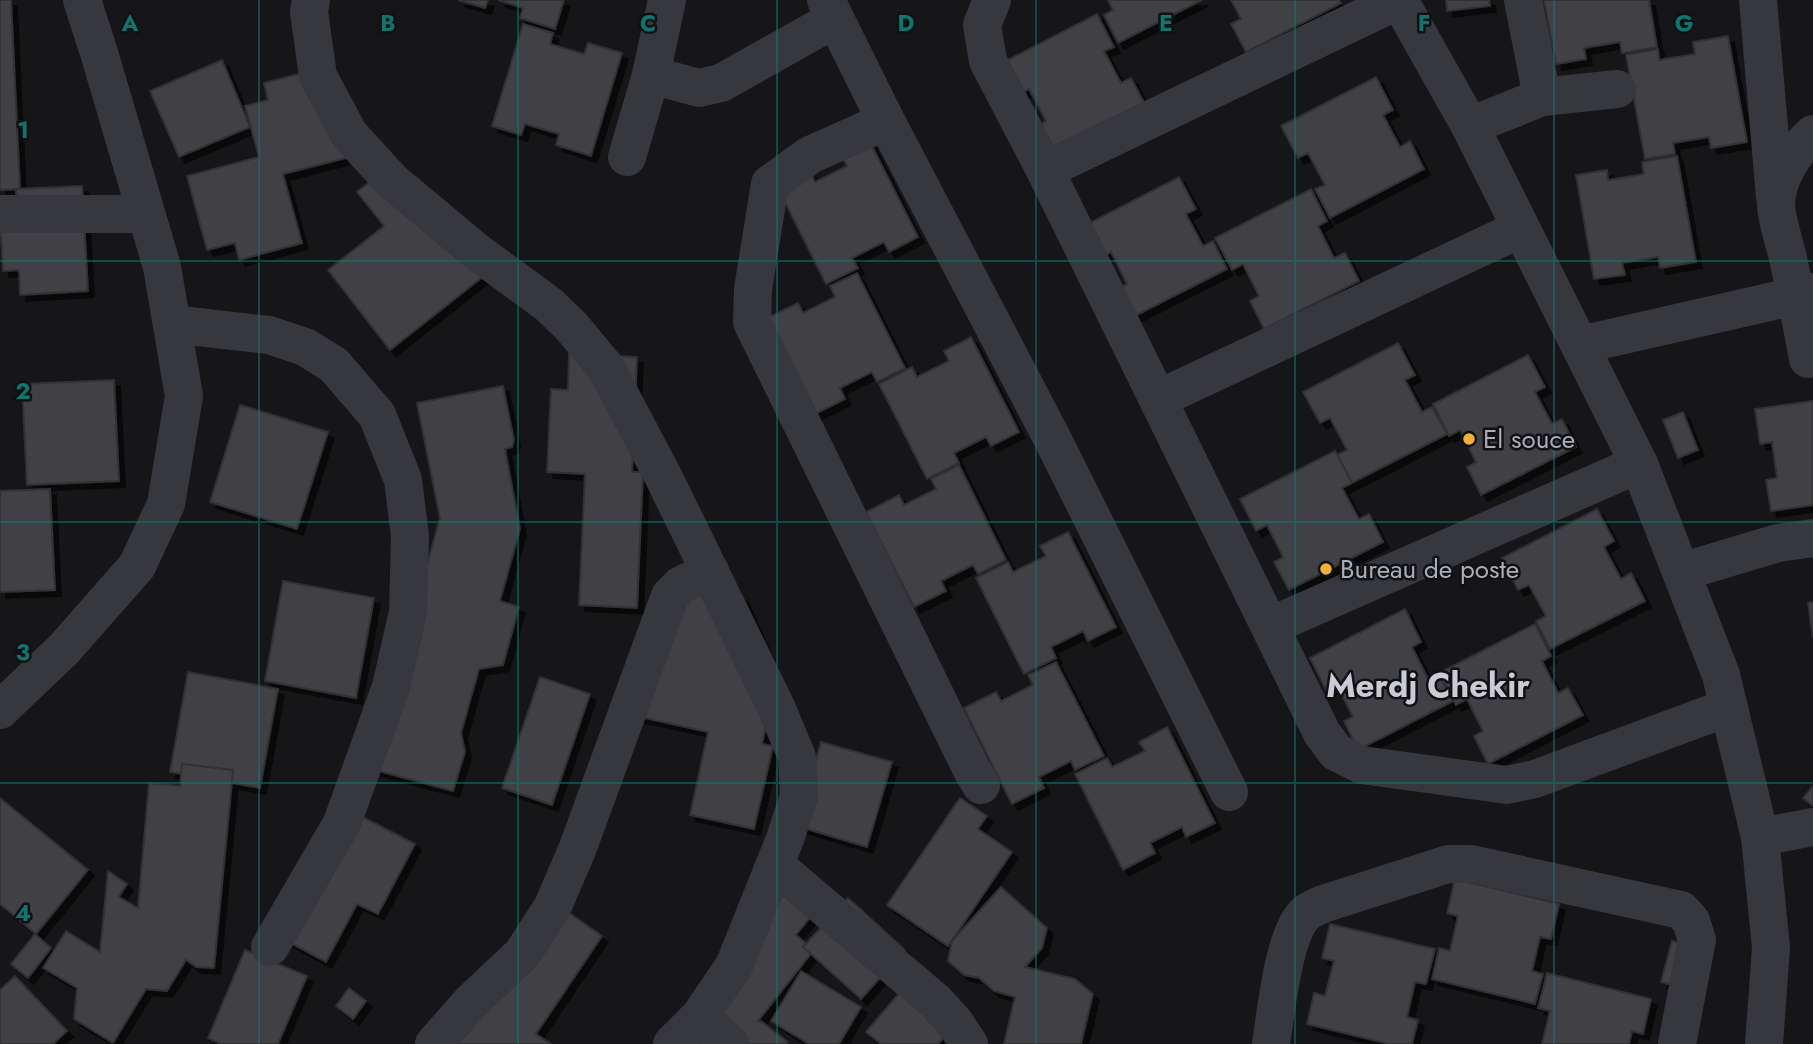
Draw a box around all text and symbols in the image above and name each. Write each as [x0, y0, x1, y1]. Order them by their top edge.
text: A [121, 6, 139, 40]
text: B [380, 6, 396, 40]
text: C [640, 6, 656, 40]
text: D [898, 6, 915, 40]
text: E [1159, 6, 1173, 40]
text: F [1418, 6, 1430, 40]
text: G [1675, 6, 1693, 40]
text: 1 [17, 113, 29, 147]
text: 2 [15, 374, 31, 408]
place label: El souce [1483, 420, 1575, 458]
marker: El souce [1461, 431, 1477, 447]
place label: Bureau de poste [1340, 550, 1519, 588]
marker: Bureau de poste [1318, 561, 1334, 577]
text: 3 [16, 635, 30, 669]
district label: Merdj Chekir [1326, 662, 1530, 709]
text: 4 [15, 896, 31, 930]

